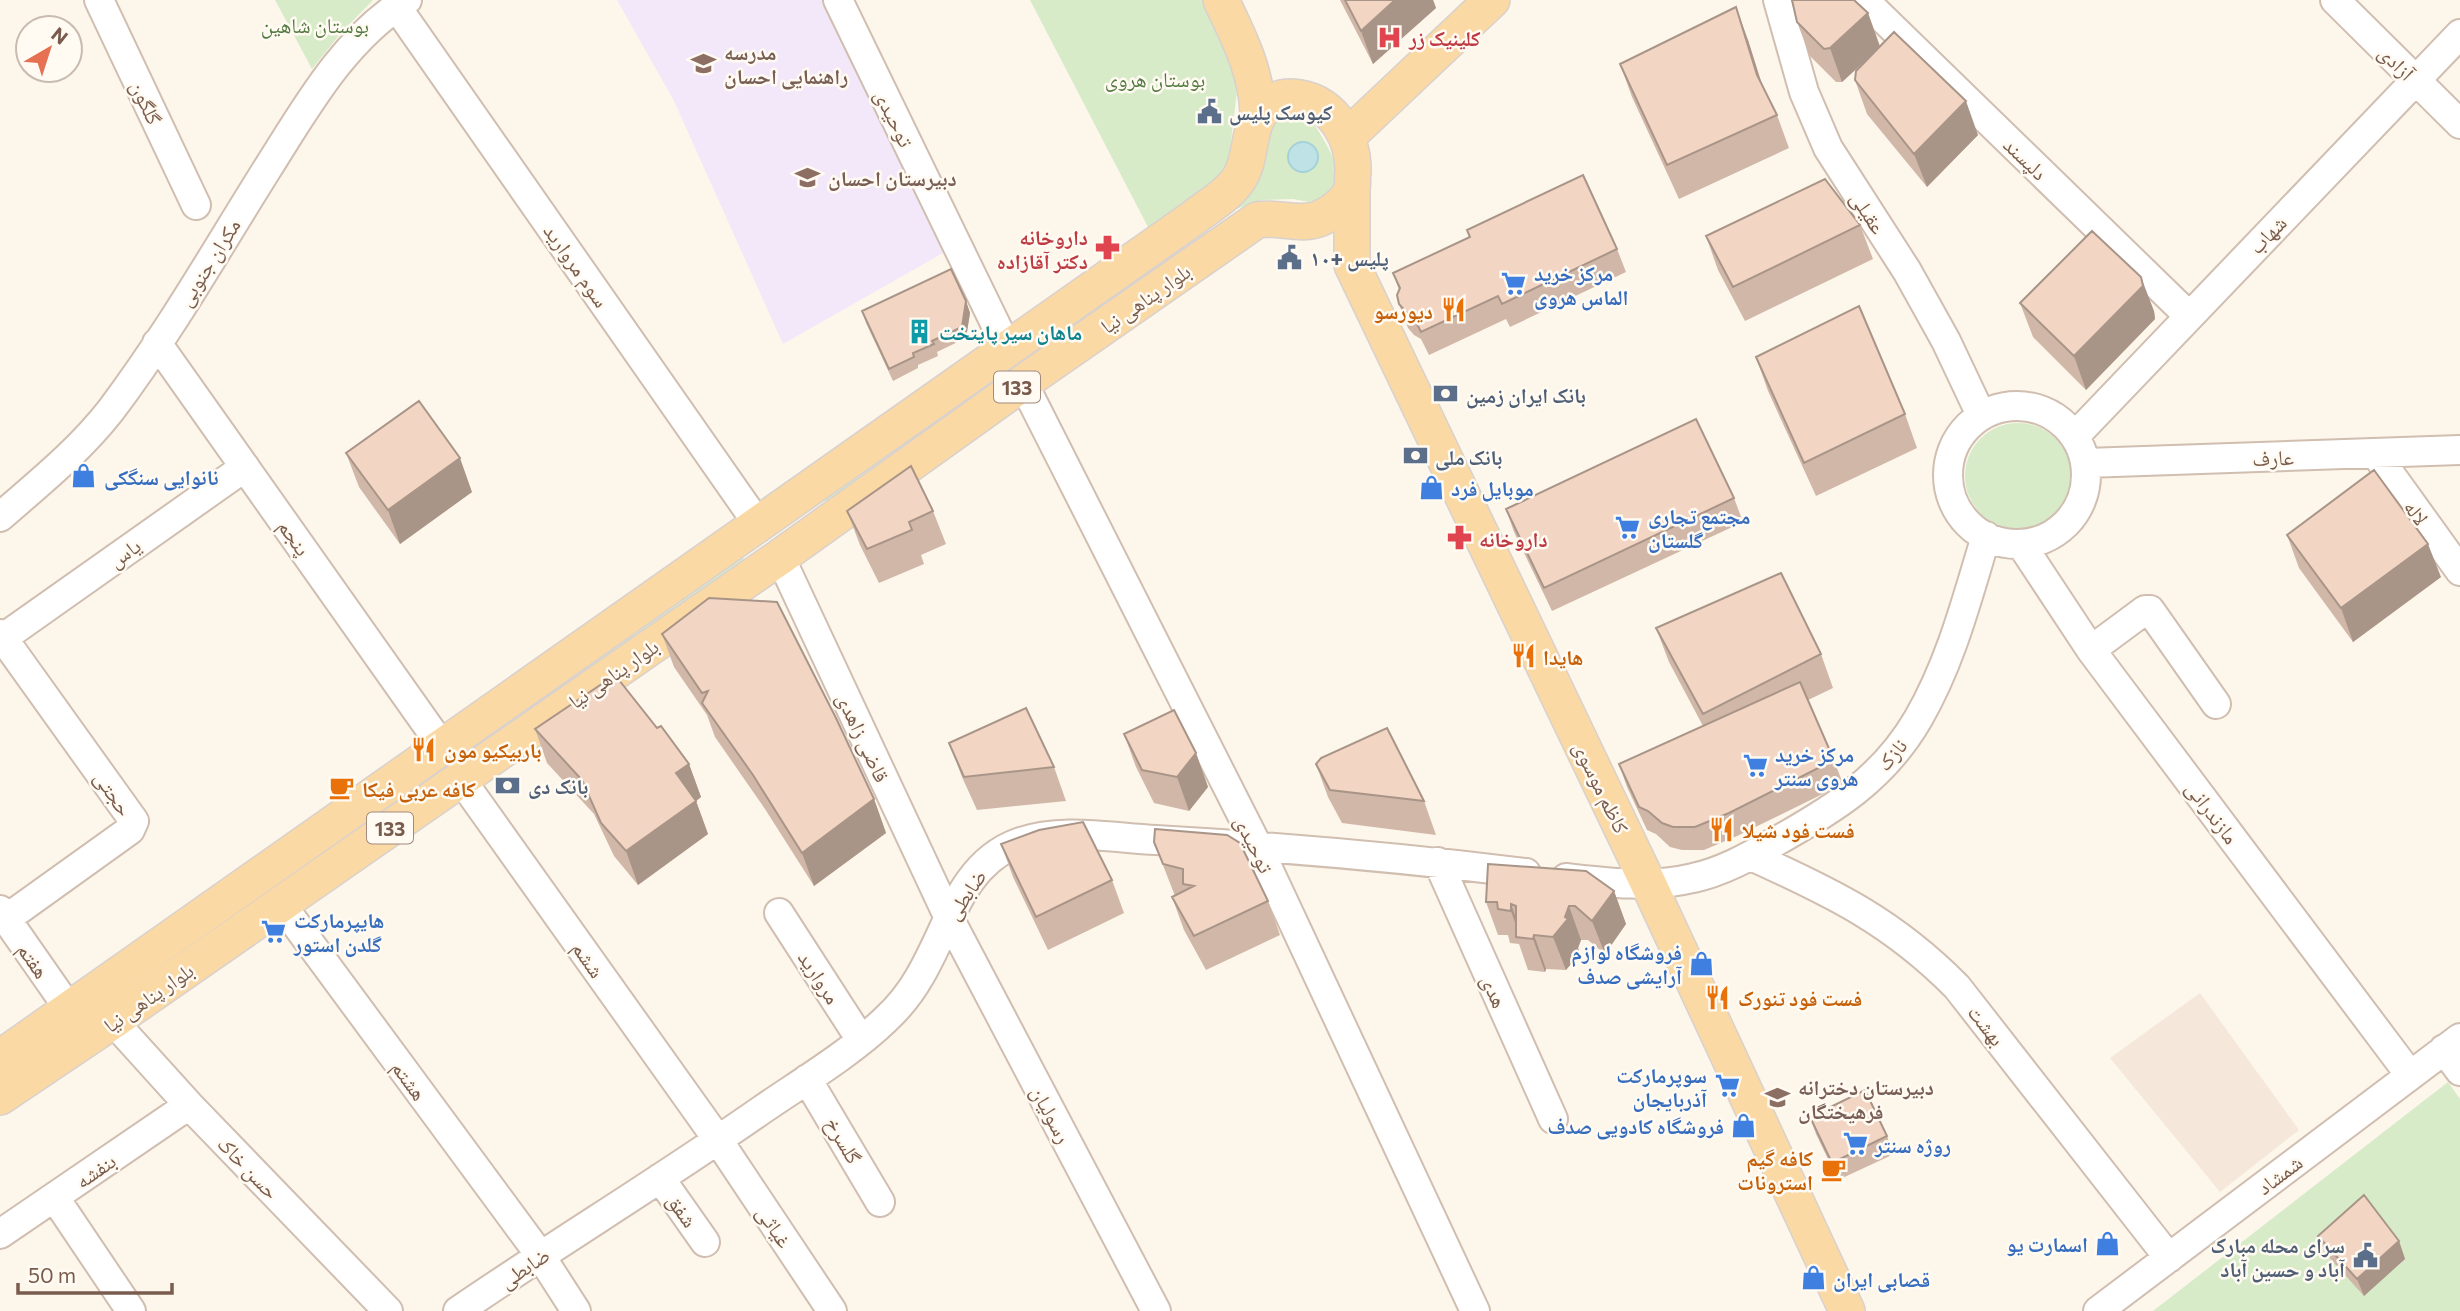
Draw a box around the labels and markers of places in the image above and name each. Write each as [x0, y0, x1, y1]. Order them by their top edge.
hospital icon: کلینیک زر [1375, 23, 1403, 51]
place label: کلینیک زر [1408, 25, 1481, 50]
place label: مدرسه راهنمایی احسان [724, 39, 848, 90]
school or university icon: مدرسه راهنمایی احسان [690, 49, 718, 77]
public building icon: کیوسک پلیس [1195, 97, 1223, 125]
place label: کیوسک پلیس [1229, 99, 1333, 126]
school or university icon: دبیرستان احسان [794, 163, 822, 191]
place label: دبیرستان احسان [828, 165, 957, 191]
place label: داروخانه دکتر آقازاده [997, 224, 1088, 274]
pharmacy icon: داروخانه دکتر آقازاده [1094, 234, 1122, 262]
public building icon: پلیس +۱۰ [1276, 243, 1304, 271]
place label: پلیس +۱۰ [1310, 245, 1389, 272]
place label: مرکز خرید الماس هروی [1534, 260, 1628, 311]
supermarket icon: مرکز خرید الماس هروی [1500, 270, 1528, 298]
restaurant icon: دیورسو [1439, 296, 1467, 324]
place label: دیورسو [1374, 298, 1433, 324]
building icon: ماهان سیر پایتخت [905, 317, 933, 345]
place label: ماهان سیر پایتخت [939, 319, 1082, 345]
bank icon: بانک ایران زمین [1432, 380, 1460, 408]
place label: بانک ایران زمین [1466, 382, 1586, 409]
bank icon: بانک ملی [1401, 442, 1429, 470]
place label: بانک ملی [1435, 444, 1502, 471]
shop icon: نانوایی سنگکی [70, 462, 98, 490]
place label: نانوایی سنگکی [104, 464, 218, 491]
shop icon: موبایل فرد [1417, 473, 1445, 501]
place label: موبایل فرد [1451, 475, 1534, 502]
place label: مجتمع تجاری گلستان [1648, 503, 1750, 553]
supermarket icon: مجتمع تجاری گلستان [1614, 513, 1642, 541]
pharmacy icon: داروخانه [1445, 524, 1473, 552]
place label: داروخانه [1479, 526, 1548, 551]
restaurant icon: هایدا [1509, 642, 1537, 670]
place label: هایدا [1543, 644, 1583, 669]
restaurant icon: باربیکیو مون [410, 735, 438, 763]
place label: باربیکیو مون [444, 737, 542, 763]
place label: مرکز خرید هروی سنتر [1774, 741, 1859, 791]
supermarket icon: مرکز خرید هروی سنتر [1741, 751, 1769, 779]
bank icon: بانک دی [494, 771, 522, 799]
place label: بانک دی [528, 773, 588, 799]
cafe icon: کافه عربی فیکا [328, 774, 356, 802]
place label: کافه عربی فیکا [362, 776, 476, 803]
restaurant icon: فست فود شیلا [1708, 815, 1736, 843]
place label: فست فود شیلا [1742, 817, 1855, 843]
place label: هایپرمارکت گلدن استور [293, 907, 384, 957]
supermarket icon: هایپرمارکت گلدن استور [260, 917, 288, 945]
place label: فروشگاه لوازم آرایشی صدف [1572, 939, 1682, 990]
shop icon: فروشگاه لوازم آرایشی صدف [1688, 949, 1716, 977]
restaurant icon: فست فود تنورک [1704, 983, 1732, 1011]
place label: فست فود تنورک [1738, 985, 1862, 1011]
place label: سوپرمارکت آذربایجان [1616, 1062, 1707, 1112]
supermarket icon: سوپرمارکت آذربایجان [1713, 1072, 1741, 1100]
place label: دبیرستان دخترانه فرهیختگان [1798, 1074, 1934, 1124]
school or university icon: دبیرستان دخترانه فرهیختگان [1764, 1084, 1792, 1112]
shop icon: فروشگاه کادویی صدف [1730, 1111, 1758, 1139]
place label: فروشگاه کادویی صدف [1547, 1113, 1724, 1140]
supermarket icon: روژه سنتر [1841, 1130, 1869, 1158]
place label: روژه سنتر [1874, 1132, 1951, 1158]
place label: کافه گیم استرونات [1737, 1145, 1813, 1195]
cafe icon: کافه گیم استرونات [1819, 1155, 1847, 1183]
shop icon: اسمارت یو [2094, 1229, 2122, 1257]
place label: اسمارت یو [2006, 1231, 2088, 1257]
place label: سرای محله مبارک آباد و حسین آباد [2210, 1232, 2345, 1283]
public building icon: سرای محله مبارک آباد و حسین آباد [2351, 1242, 2379, 1270]
shop icon: قصابی ایران [1799, 1264, 1827, 1292]
place label: قصابی ایران [1833, 1266, 1930, 1293]

